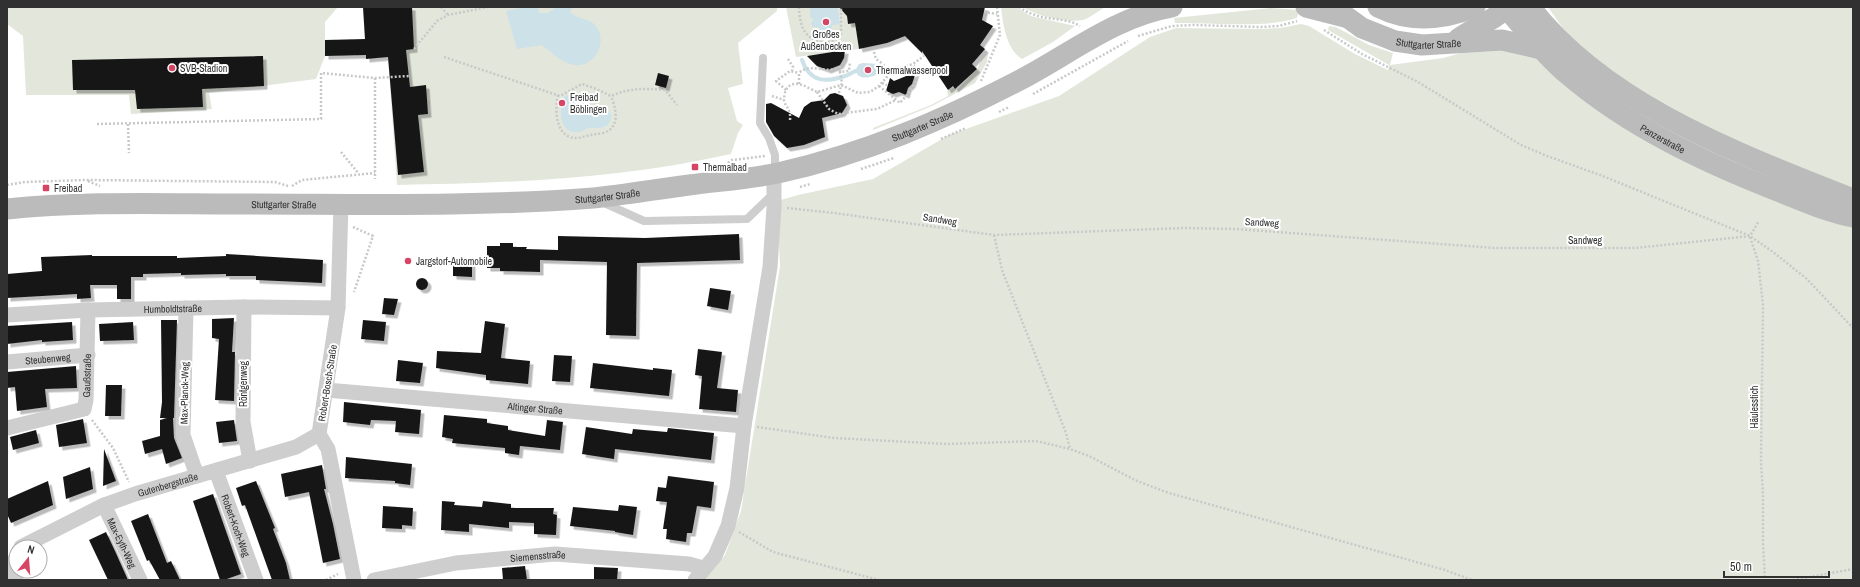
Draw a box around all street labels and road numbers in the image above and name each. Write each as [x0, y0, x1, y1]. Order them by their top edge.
street label: Stuttgarter Straße [1395, 35, 1462, 52]
street label: Stuttgarter Straße [890, 107, 956, 145]
street label: Panzerstraße [1638, 121, 1688, 157]
street label: Stuttgarter Straße [575, 186, 641, 206]
street label: Stuttgarter Straße [251, 198, 317, 211]
street label: Sandweg [922, 210, 958, 229]
street label: Sandweg [1245, 215, 1280, 230]
street label: Sandweg [1568, 234, 1603, 247]
street label: Humboldtstraße [144, 302, 203, 316]
street label: Robert-Bosch-Straße [315, 343, 340, 422]
street label: Steubenweg [25, 350, 72, 367]
street label: Gaußstraße [80, 353, 94, 398]
street label: Max-Planck-Weg [177, 361, 192, 424]
street label: Röntgenweg [237, 361, 250, 407]
street label: Häulesstich [1748, 386, 1761, 428]
street label: Altinger Straße [506, 400, 564, 417]
street label: Gutenbergstraße [136, 470, 200, 500]
street label: Robert-Koch-Weg [218, 493, 253, 559]
street label: Max-Eyth-Weg [104, 516, 139, 571]
street label: Siemensstraße [510, 548, 567, 565]

